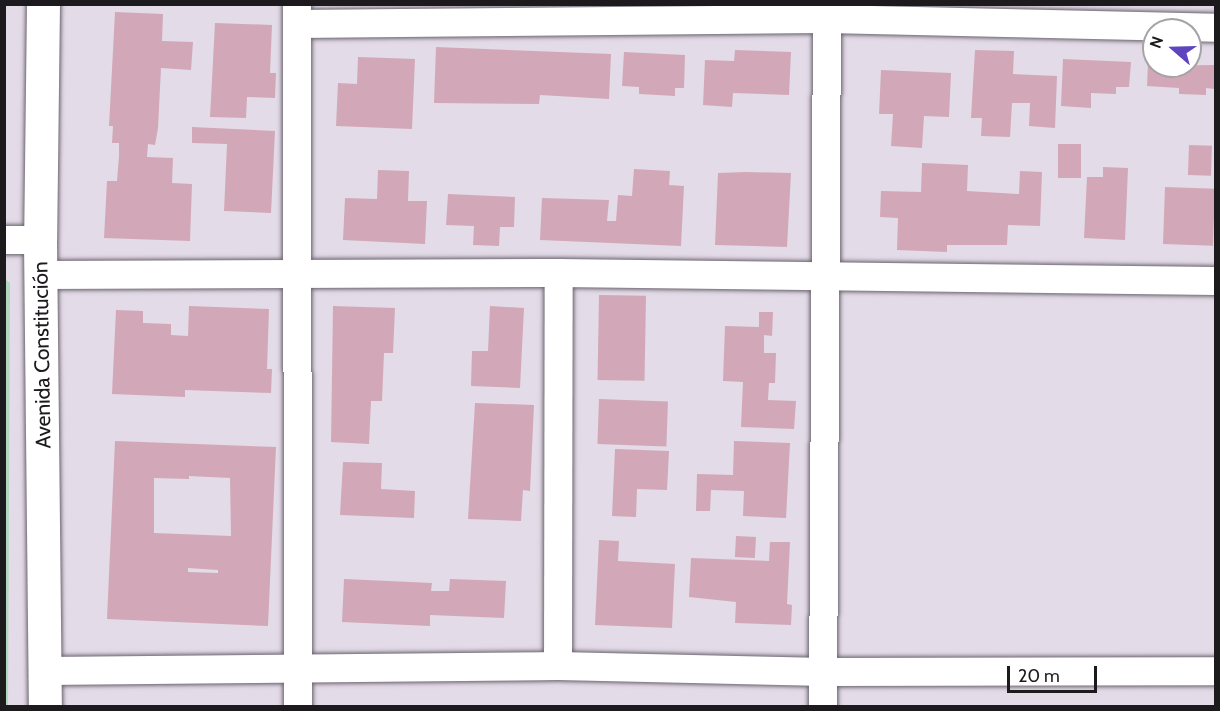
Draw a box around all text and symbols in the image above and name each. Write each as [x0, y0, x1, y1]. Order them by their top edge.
north arrow [1142, 18, 1202, 78]
text: N [1146, 34, 1167, 51]
street label: Avenida Constitución [28, 261, 56, 449]
scale bar [1010, 654, 1100, 692]
text: 20 m [1018, 665, 1060, 687]

